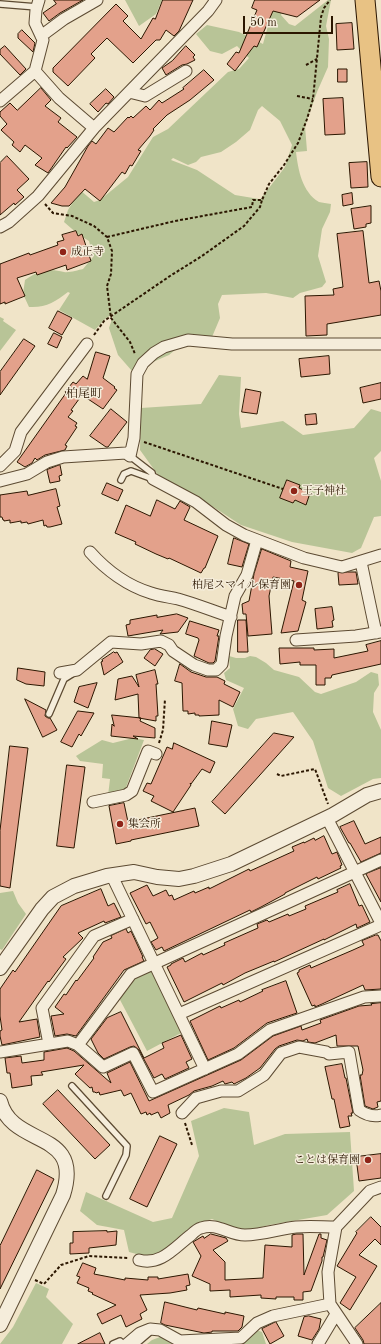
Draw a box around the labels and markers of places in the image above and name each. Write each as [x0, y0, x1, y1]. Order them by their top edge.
place label: 成正寺 [71, 245, 104, 259]
marker: 成正寺 [58, 247, 68, 257]
place label: 王子神社 [302, 484, 346, 498]
marker: 王子神社 [289, 486, 299, 496]
place label: 柏尾スマイル保育園 [192, 578, 291, 592]
marker: 柏尾スマイル保育園 [294, 580, 304, 590]
place label: 集会所 [128, 817, 161, 831]
marker: 集会所 [115, 819, 125, 829]
place label: ことは保育園 [294, 1153, 360, 1167]
marker: ことは保育園 [363, 1155, 373, 1165]

